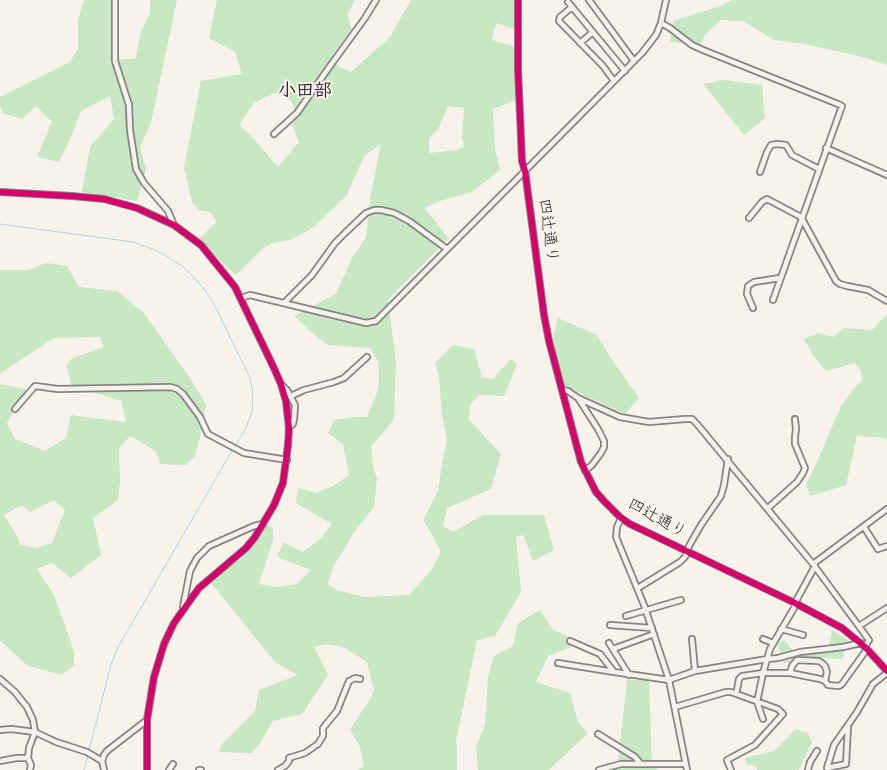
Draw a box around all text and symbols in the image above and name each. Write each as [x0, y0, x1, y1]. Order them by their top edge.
district label: 小田部 [278, 83, 332, 105]
street label: 四辻通り [532, 198, 560, 264]
street label: 四辻通り [623, 496, 689, 544]

